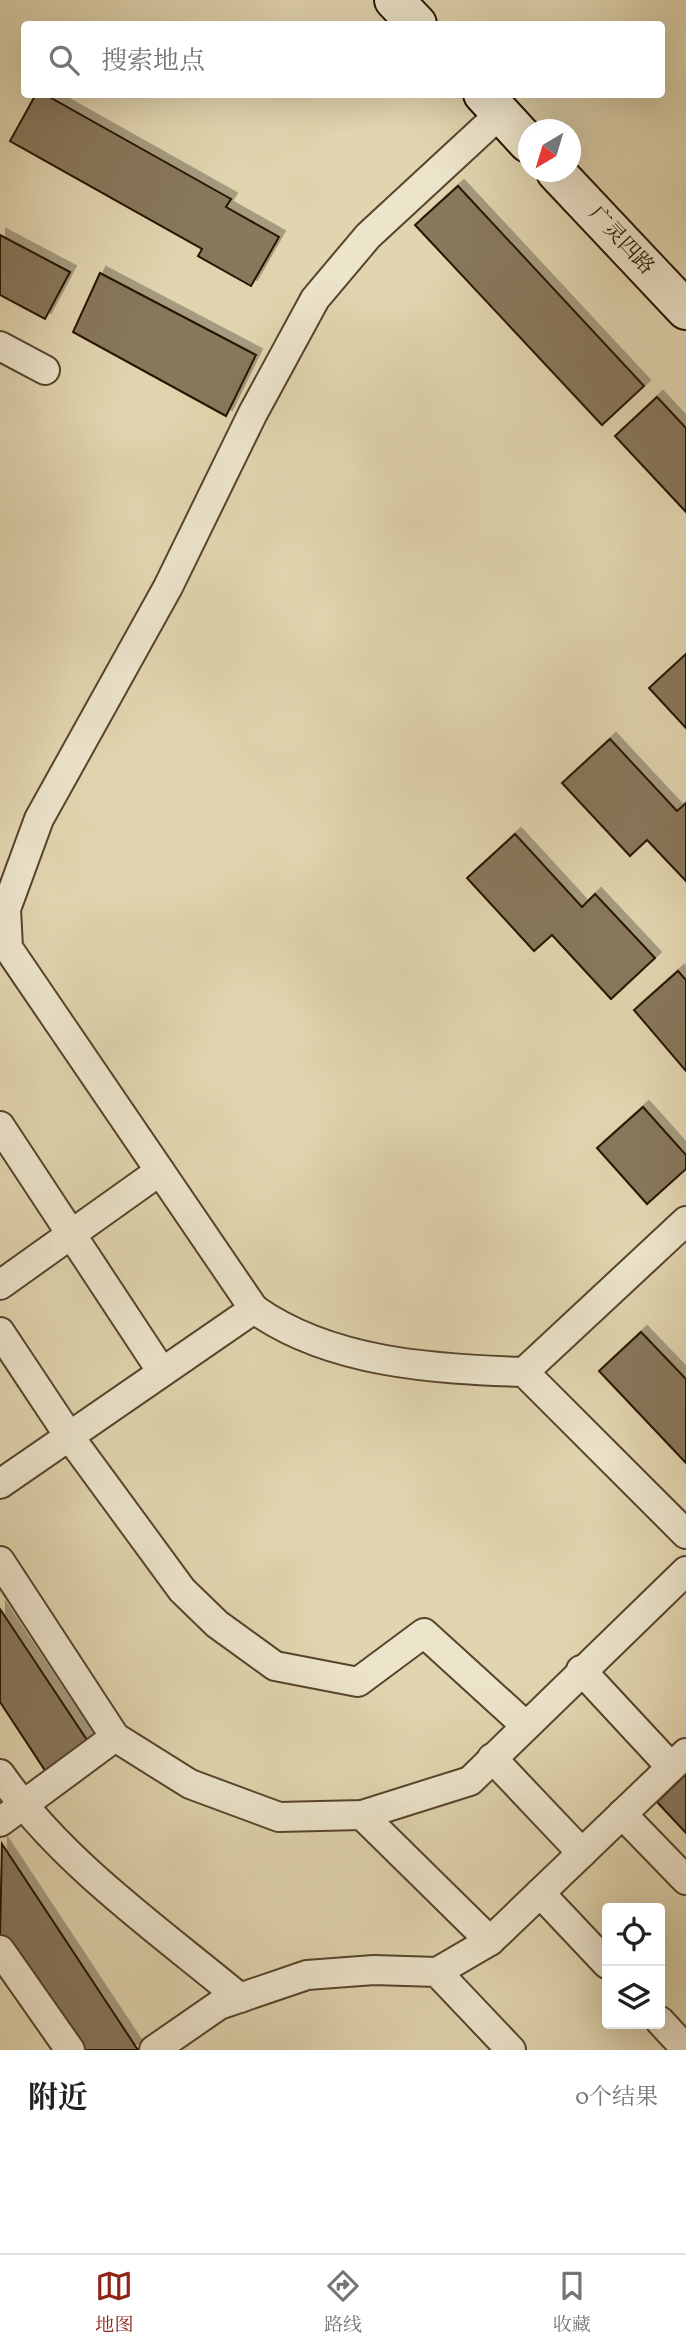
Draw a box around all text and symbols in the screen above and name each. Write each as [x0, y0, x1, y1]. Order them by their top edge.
search box [21, 21, 665, 98]
icon: search [45, 41, 83, 79]
text: 搜索地点 [101, 44, 205, 80]
north arrow [518, 119, 581, 182]
street label: 广灵四路 [582, 200, 660, 282]
map controls [602, 1903, 665, 2029]
button: locate [602, 1903, 665, 1966]
button: layers [602, 1966, 665, 2029]
text: 附近 [28, 2078, 88, 2120]
text: 0个结果 [575, 2082, 658, 2114]
tab: 地图 [95, 2267, 133, 2339]
tab: 路线 [324, 2267, 362, 2339]
tab: 收藏 [553, 2267, 591, 2339]

